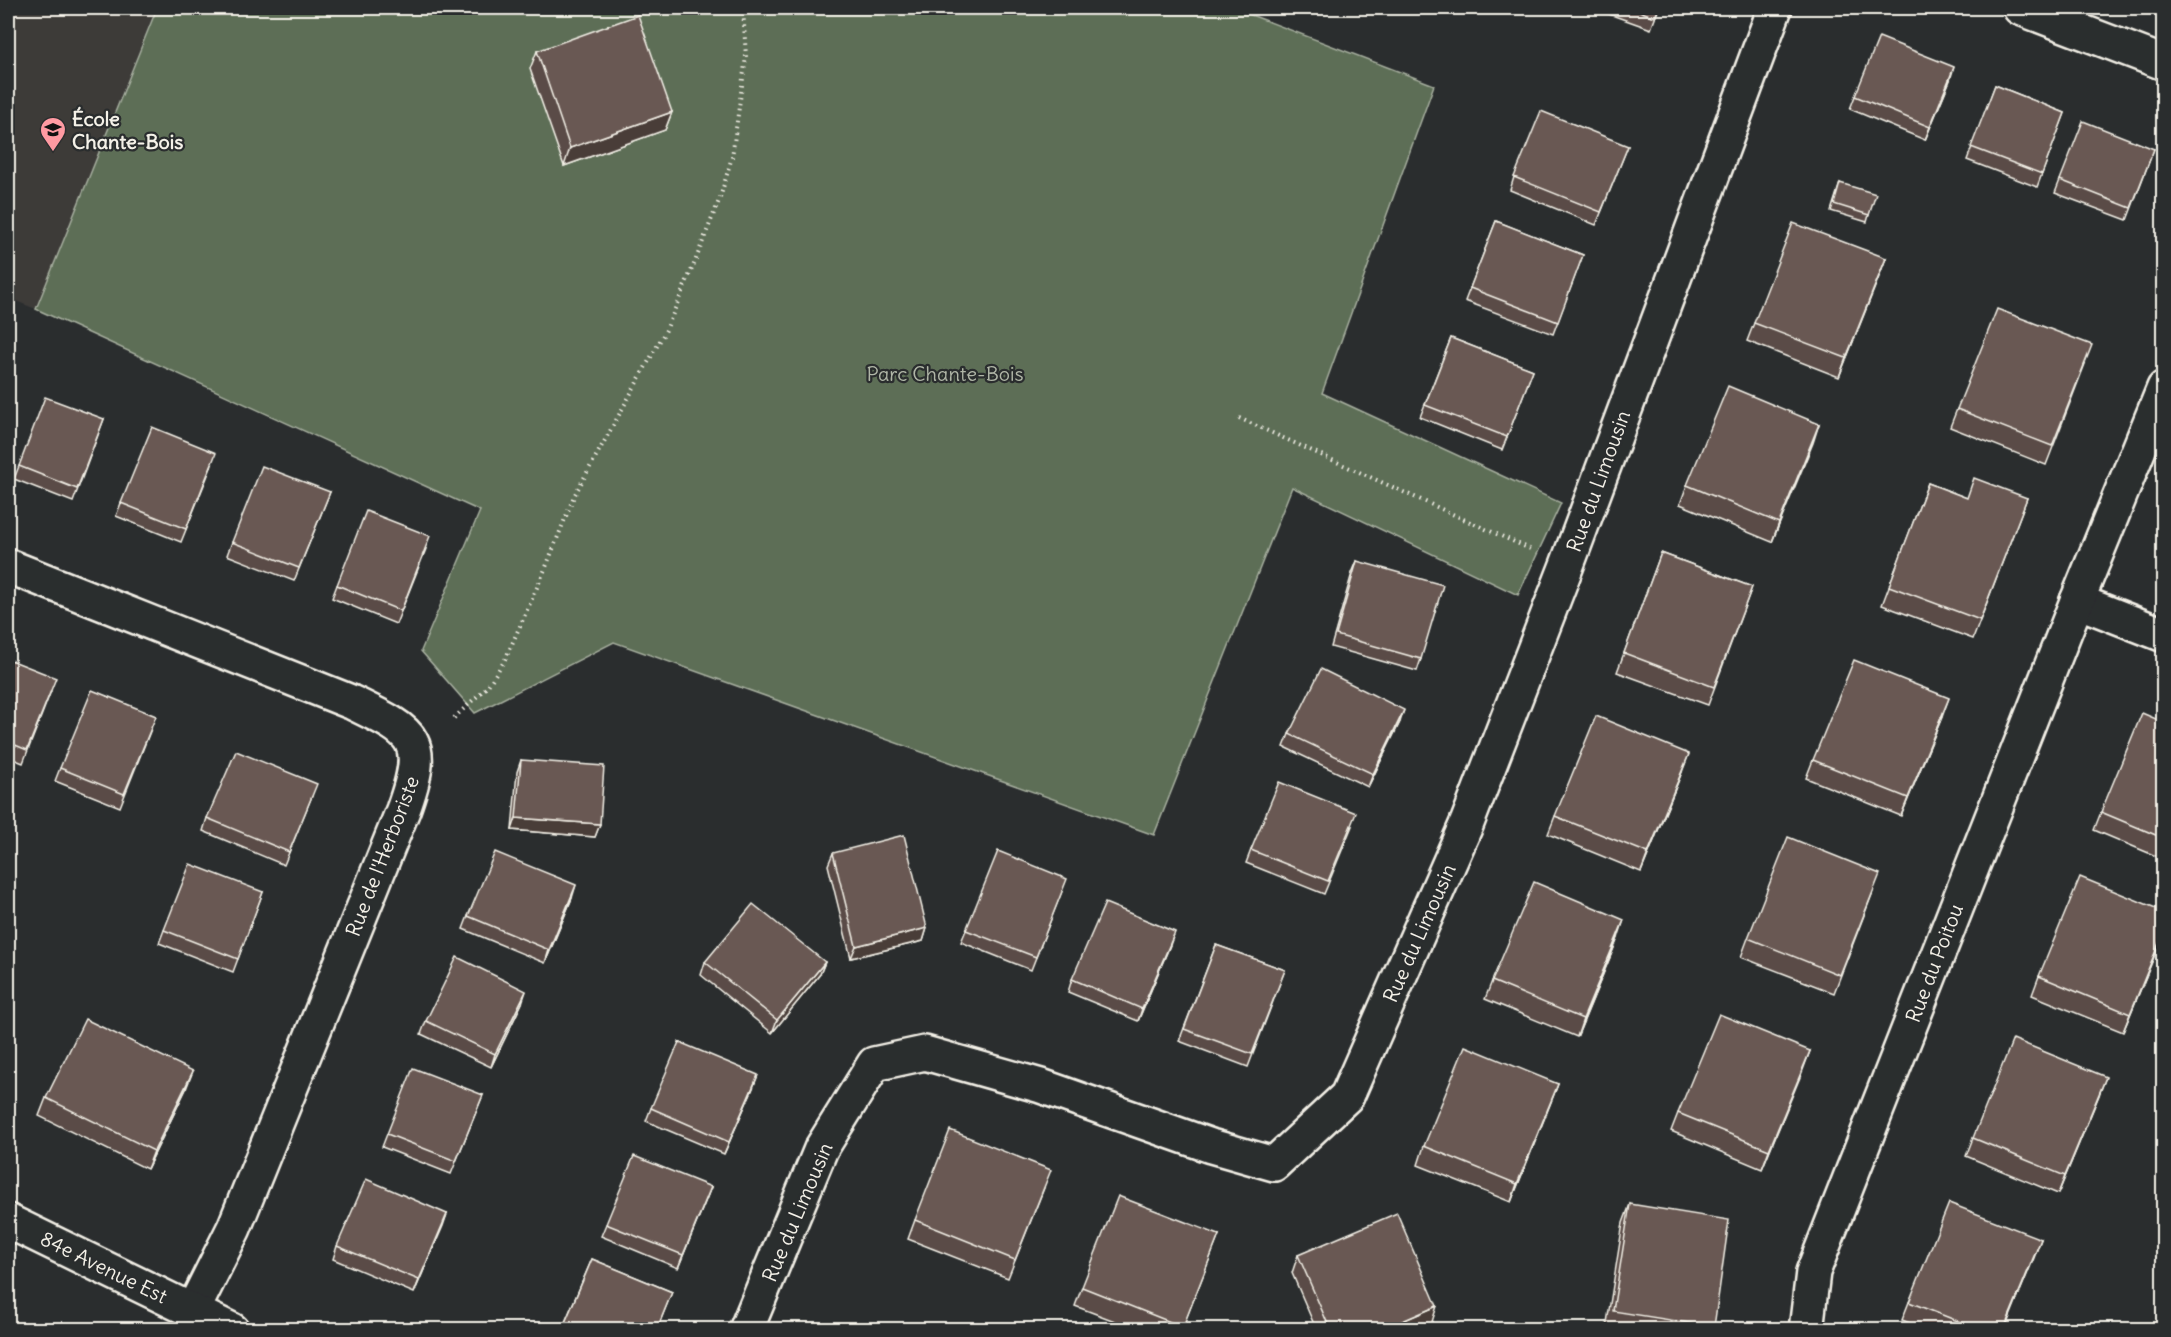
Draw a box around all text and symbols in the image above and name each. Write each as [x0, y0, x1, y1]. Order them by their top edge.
place label: École Chante-Bois [72, 106, 183, 154]
school or university icon: École Chante-Bois [38, 115, 68, 153]
park label: Parc Chante-Bois [866, 361, 1024, 386]
street label: Rue du Limousin [1561, 407, 1635, 555]
street label: Rue de l'Herboriste [340, 772, 424, 940]
street label: Rue du Limousin [1377, 860, 1461, 1006]
street label: Rue du Poitou [1900, 900, 1968, 1026]
street label: Rue du Limousin [756, 1139, 838, 1285]
street label: 84e Avenue Est [36, 1226, 172, 1309]

